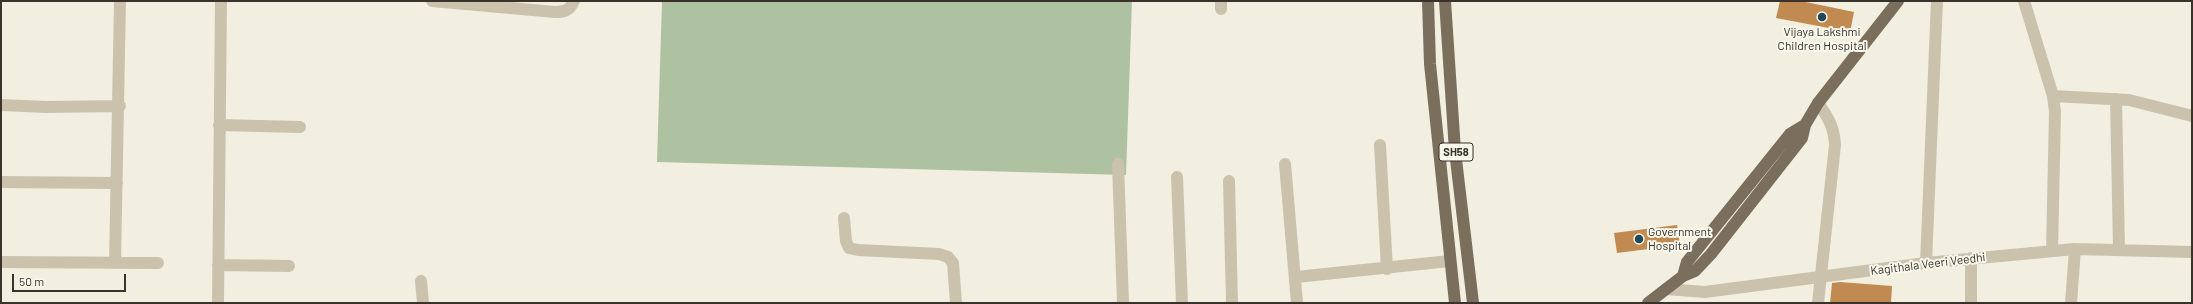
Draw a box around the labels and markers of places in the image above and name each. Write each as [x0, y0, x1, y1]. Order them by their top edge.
marker: Vijaya Lakshmi Children Hospital [1816, 11, 1828, 23]
place label: Vijaya Lakshmi Children Hospital [1778, 25, 1866, 53]
place label: Government Hospital [1648, 225, 1711, 253]
marker: Government Hospital [1633, 233, 1645, 245]

